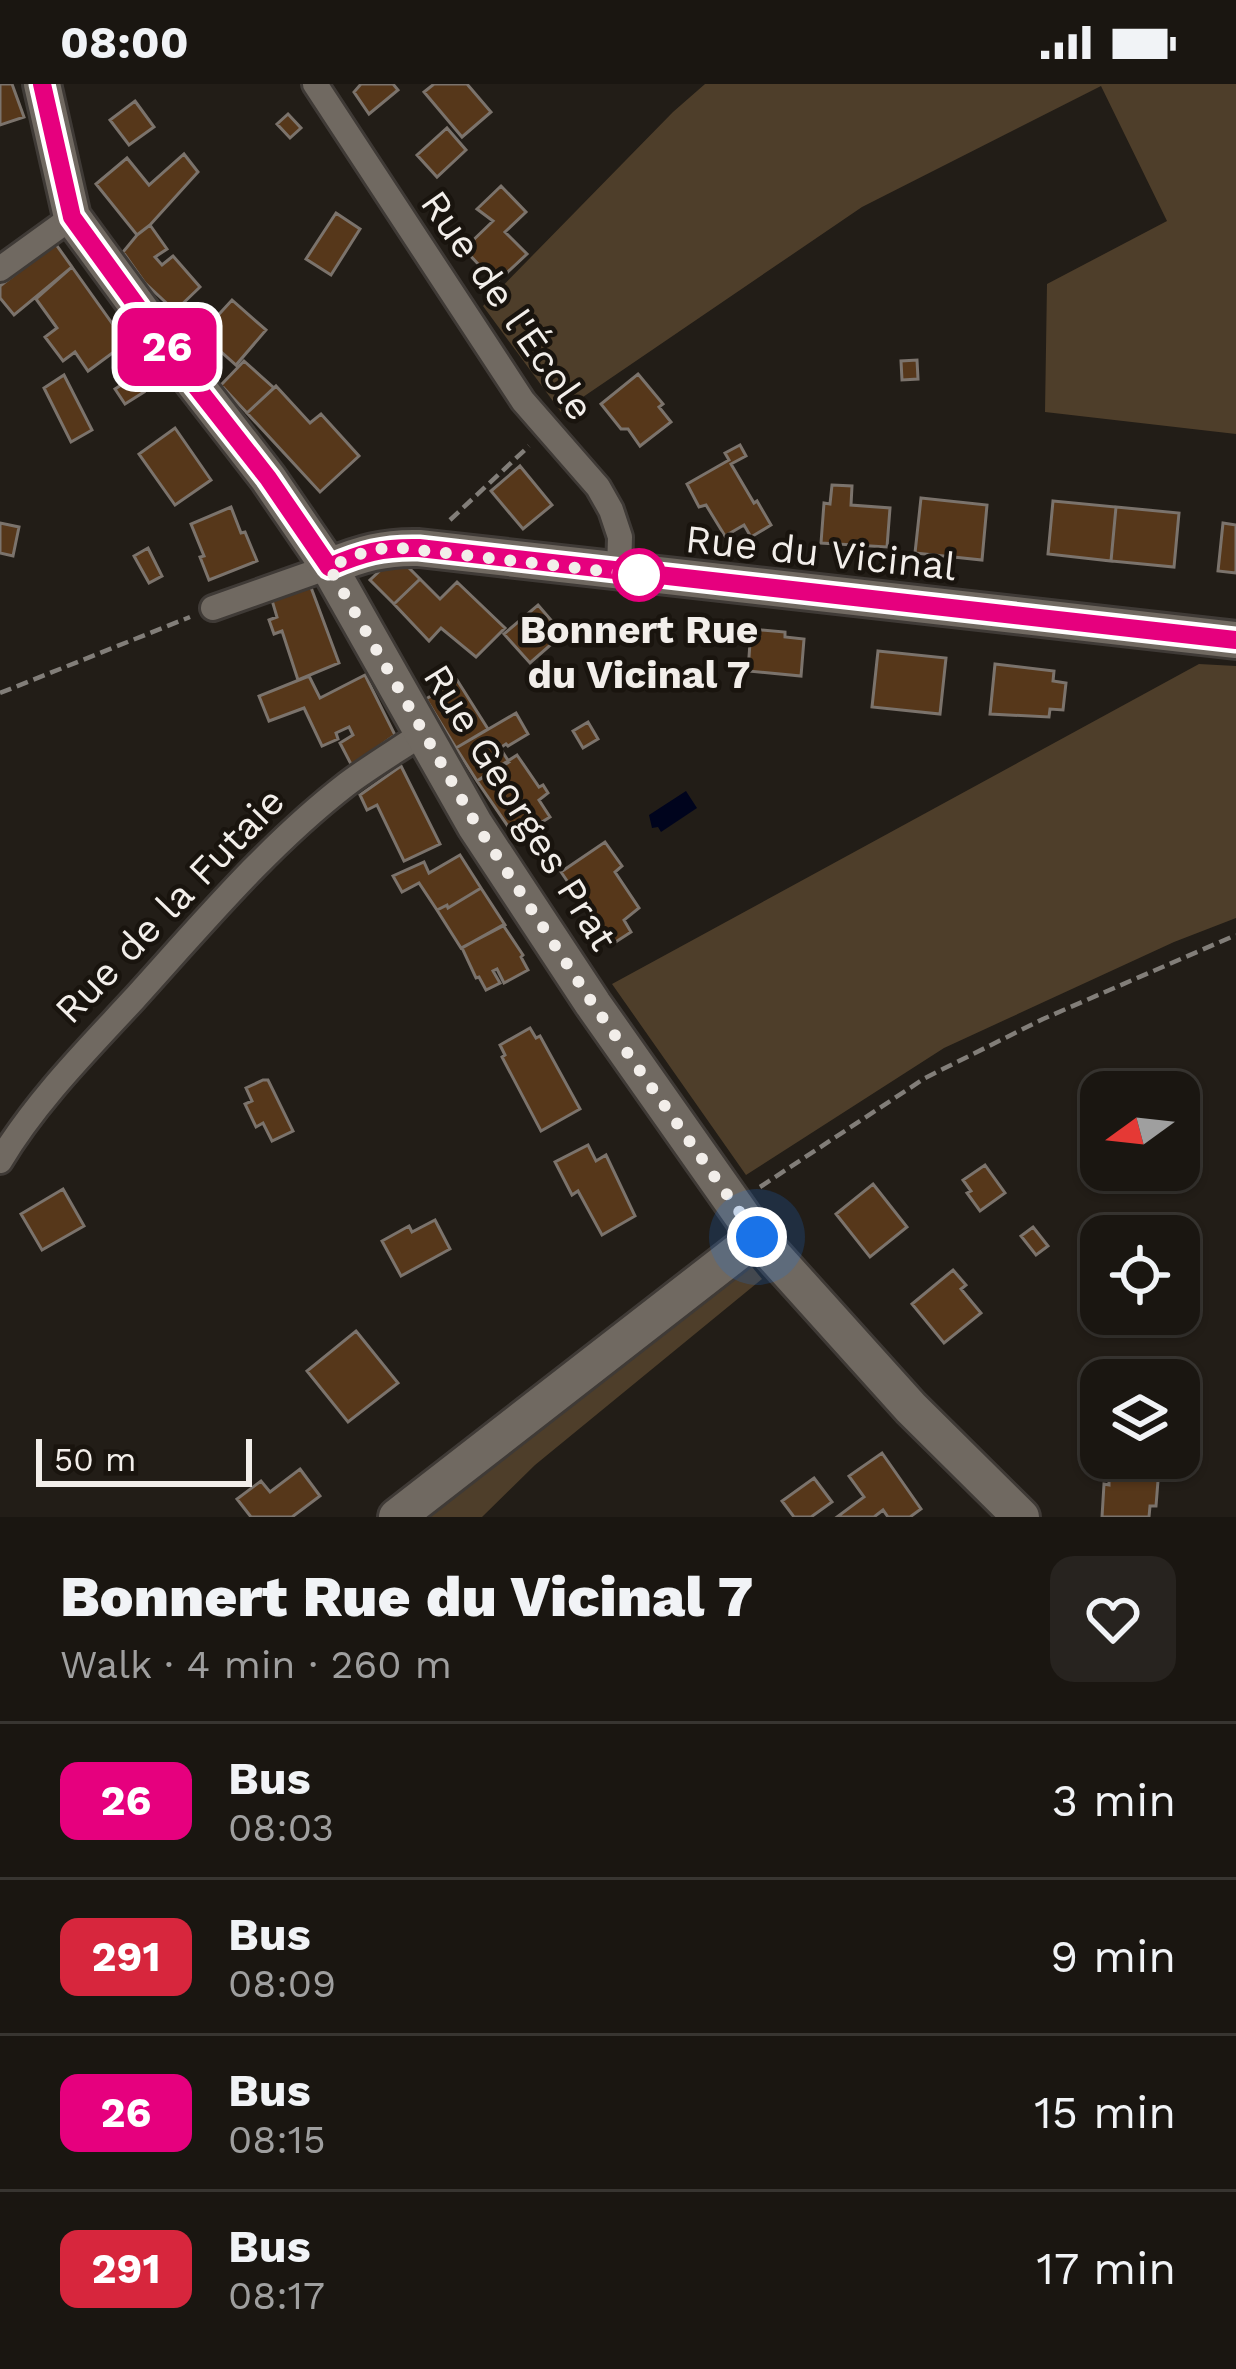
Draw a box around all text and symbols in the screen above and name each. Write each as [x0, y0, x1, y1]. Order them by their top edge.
text: 08:00 [60, 16, 189, 69]
street label: Rue de l'École [412, 182, 603, 429]
line badge: 26 [113, 308, 221, 386]
text: 26 [142, 322, 192, 371]
street label: Rue du Vicinal [683, 516, 959, 589]
marker: Bonnert Rue du Vicinal 7 [614, 550, 664, 600]
place label: Bonnert Rue du Vicinal 7 [520, 607, 758, 697]
street label: Rue Georges Prat [414, 656, 627, 958]
street label: Rue de la Futaie [46, 778, 293, 1032]
north arrow [1080, 1071, 1200, 1191]
map controls [1080, 1071, 1200, 1479]
your location [727, 1207, 787, 1267]
button: locate [1080, 1215, 1200, 1335]
button: layers [1080, 1359, 1200, 1479]
scale bar [36, 1433, 252, 1486]
text: 50 m [54, 1440, 136, 1479]
button: heart [1050, 1556, 1176, 1682]
text: Bonnert Rue du Vicinal 7 [60, 1563, 753, 1630]
text: Walk · 4 min · 260 m [60, 1642, 452, 1687]
text: Bus [228, 1752, 311, 1805]
text: 3 min [1052, 1774, 1176, 1827]
text: 26 [101, 1776, 151, 1825]
text: 08:03 [228, 1805, 334, 1850]
text: Bus [228, 1908, 311, 1961]
text: 9 min [1050, 1930, 1176, 1983]
text: 291 [91, 1932, 161, 1981]
text: 08:09 [228, 1961, 336, 2006]
text: Bus [228, 2064, 311, 2117]
text: 15 min [1034, 2086, 1176, 2139]
text: 26 [101, 2088, 151, 2137]
text: 08:15 [228, 2117, 326, 2162]
text: Bus [228, 2220, 311, 2273]
text: 17 min [1036, 2242, 1176, 2295]
text: 291 [91, 2244, 161, 2293]
text: 08:17 [228, 2273, 325, 2318]

